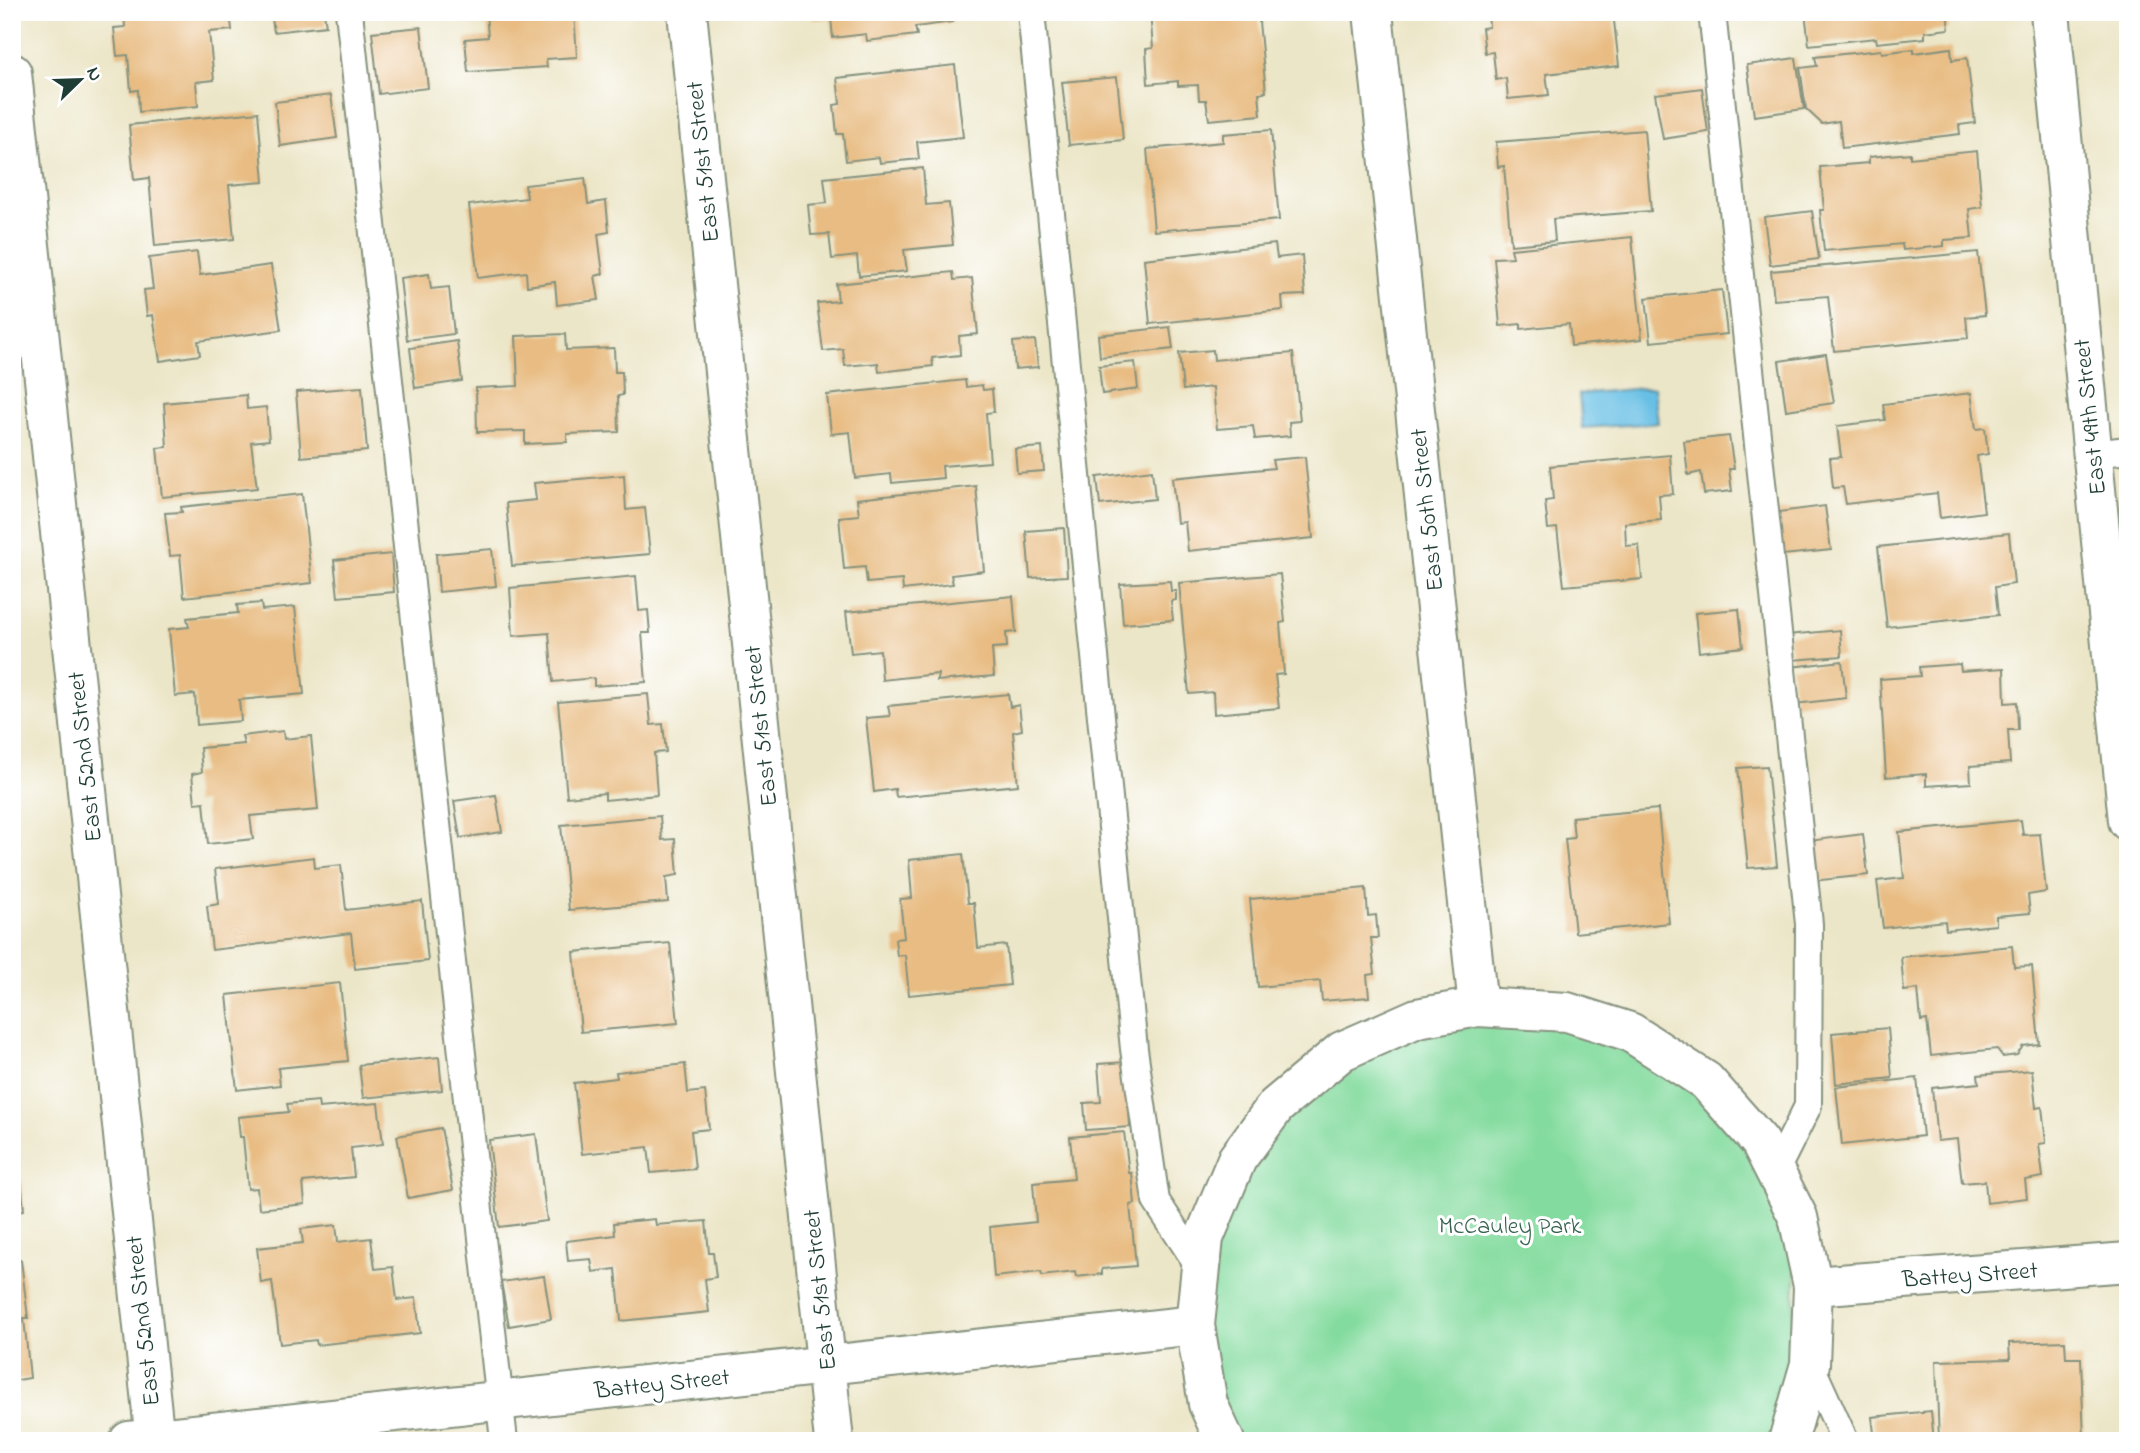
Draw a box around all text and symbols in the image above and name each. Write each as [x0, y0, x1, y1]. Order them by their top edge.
north arrow [46, 46, 116, 116]
text: N [78, 63, 108, 86]
street label: East 51st Street [679, 79, 730, 244]
street label: East 49th Street [2066, 337, 2117, 497]
street label: East 50th Street [1403, 426, 1454, 593]
street label: East 51st Street [737, 643, 788, 808]
street label: East 52nd Street [60, 670, 113, 844]
street label: East 51st Street [796, 1207, 847, 1372]
park label: McCauley Park [1439, 1210, 1582, 1246]
street label: East 52nd Street [118, 1234, 171, 1408]
street label: Battey Street [1900, 1254, 2039, 1300]
street label: Battey Street [592, 1361, 732, 1411]

